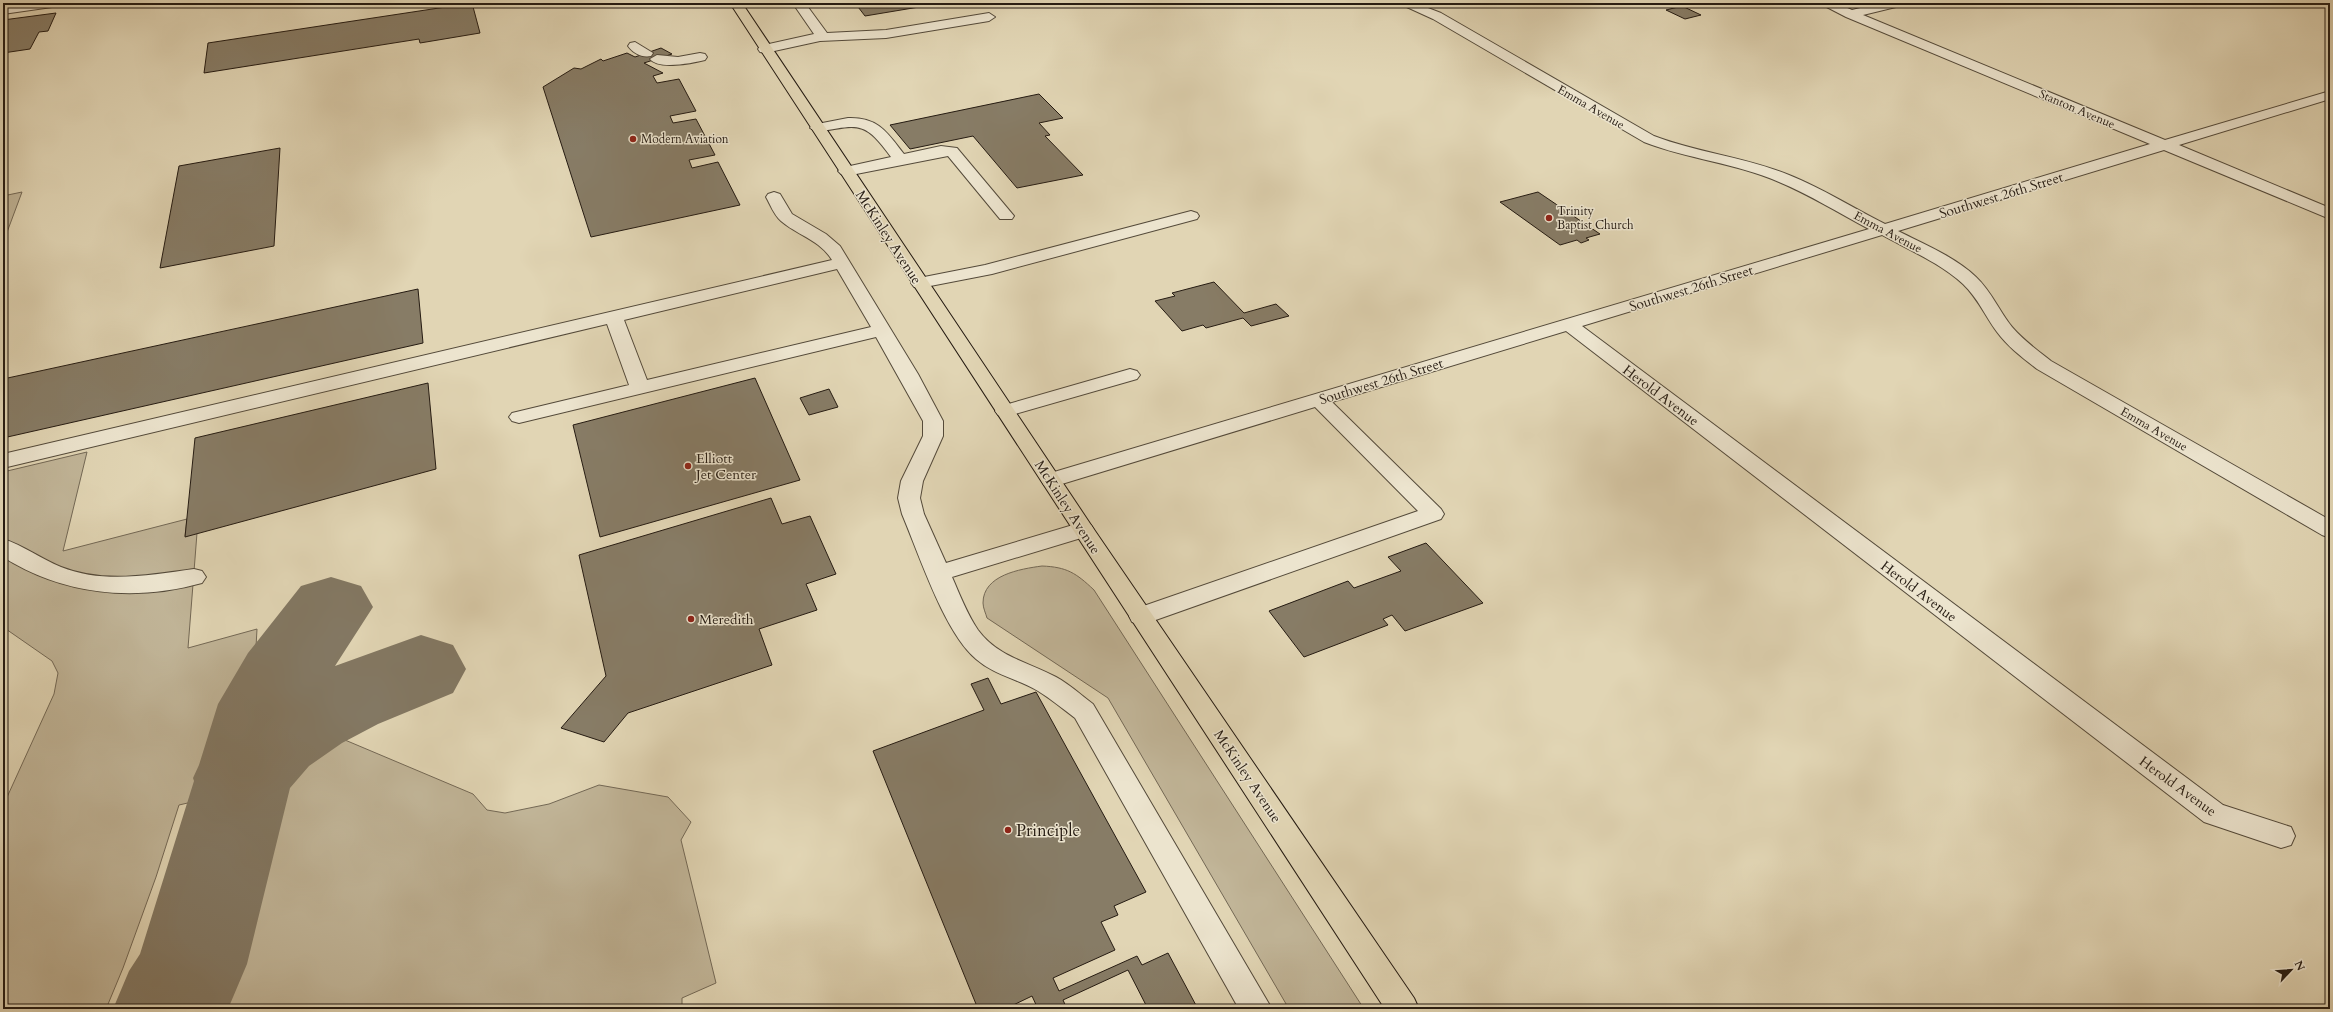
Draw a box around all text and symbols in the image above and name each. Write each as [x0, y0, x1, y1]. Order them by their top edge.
street label: Emma Avenue [1555, 81, 1627, 133]
street label: Stanton Avenue [2037, 86, 2117, 132]
place label: Modern Aviation [641, 131, 729, 147]
marker: Modern Aviation [628, 134, 638, 144]
street label: Southwest 26th Street [1937, 167, 2066, 223]
street label: McKinley Avenue [851, 187, 926, 288]
place label: Trinity Baptist Church [1557, 203, 1634, 233]
street label: Emma Avenue [1851, 207, 1925, 257]
marker: Trinity Baptist Church [1544, 213, 1554, 223]
street label: Southwest 26th Street [1627, 260, 1756, 316]
street label: Southwest 26th Street [1317, 353, 1446, 409]
street label: Herold Avenue [1619, 360, 1703, 430]
street label: Emma Avenue [2118, 403, 2190, 455]
place label: Elliott Jet Center [694, 449, 757, 484]
street label: McKinley Avenue [1030, 457, 1105, 558]
marker: Elliott Jet Center [683, 461, 693, 471]
street label: Herold Avenue [1877, 556, 1961, 626]
place label: Meredith [699, 610, 754, 629]
marker: Meredith [686, 614, 696, 624]
street label: McKinley Avenue [1209, 726, 1286, 827]
street label: Herold Avenue [2135, 752, 2220, 821]
place label: Principle [1016, 819, 1080, 842]
marker: Principle [1003, 825, 1013, 835]
north arrow [2271, 950, 2311, 990]
text: N [2291, 958, 2309, 974]

